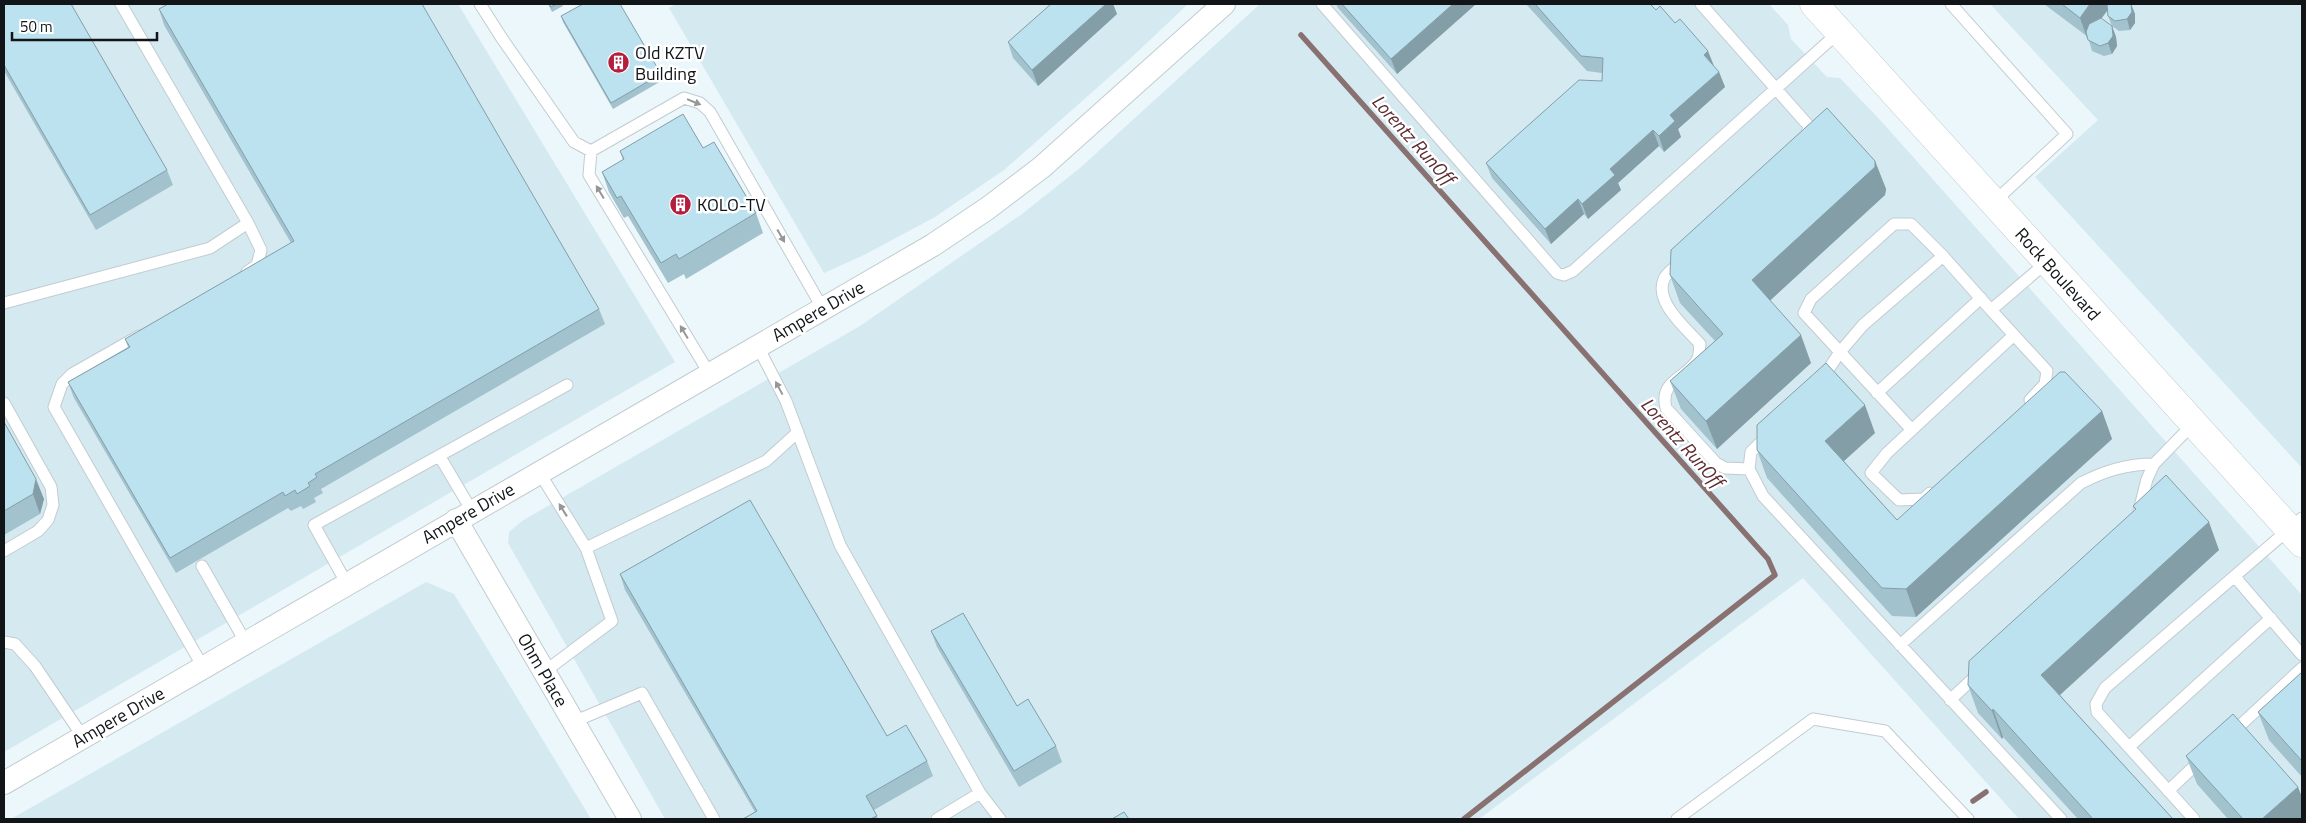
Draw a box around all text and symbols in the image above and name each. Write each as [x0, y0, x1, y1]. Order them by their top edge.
scale bar [12, 10, 158, 42]
text: 50 m [20, 15, 53, 38]
place label: Old KZTV Building [635, 39, 705, 87]
building icon: Old KZTV Building [607, 50, 631, 74]
water label: Lorentz RunOff [1365, 87, 1465, 193]
one-way arrow [687, 98, 701, 106]
one-way arrow [595, 186, 604, 199]
place label: KOLO-TV [697, 191, 766, 218]
building icon: KOLO-TV [669, 192, 693, 216]
street label: Rock Boulevard [2009, 221, 2107, 327]
one-way arrow [777, 229, 785, 243]
street label: Ampere Drive [767, 274, 869, 348]
one-way arrow [679, 325, 688, 338]
one-way arrow [775, 380, 783, 395]
water label: Lorentz RunOff [1634, 390, 1734, 496]
street label: Ampere Drive [417, 476, 519, 550]
one-way arrow [558, 503, 567, 516]
street label: Ohm Place [511, 628, 575, 712]
street label: Ampere Drive [67, 680, 169, 754]

